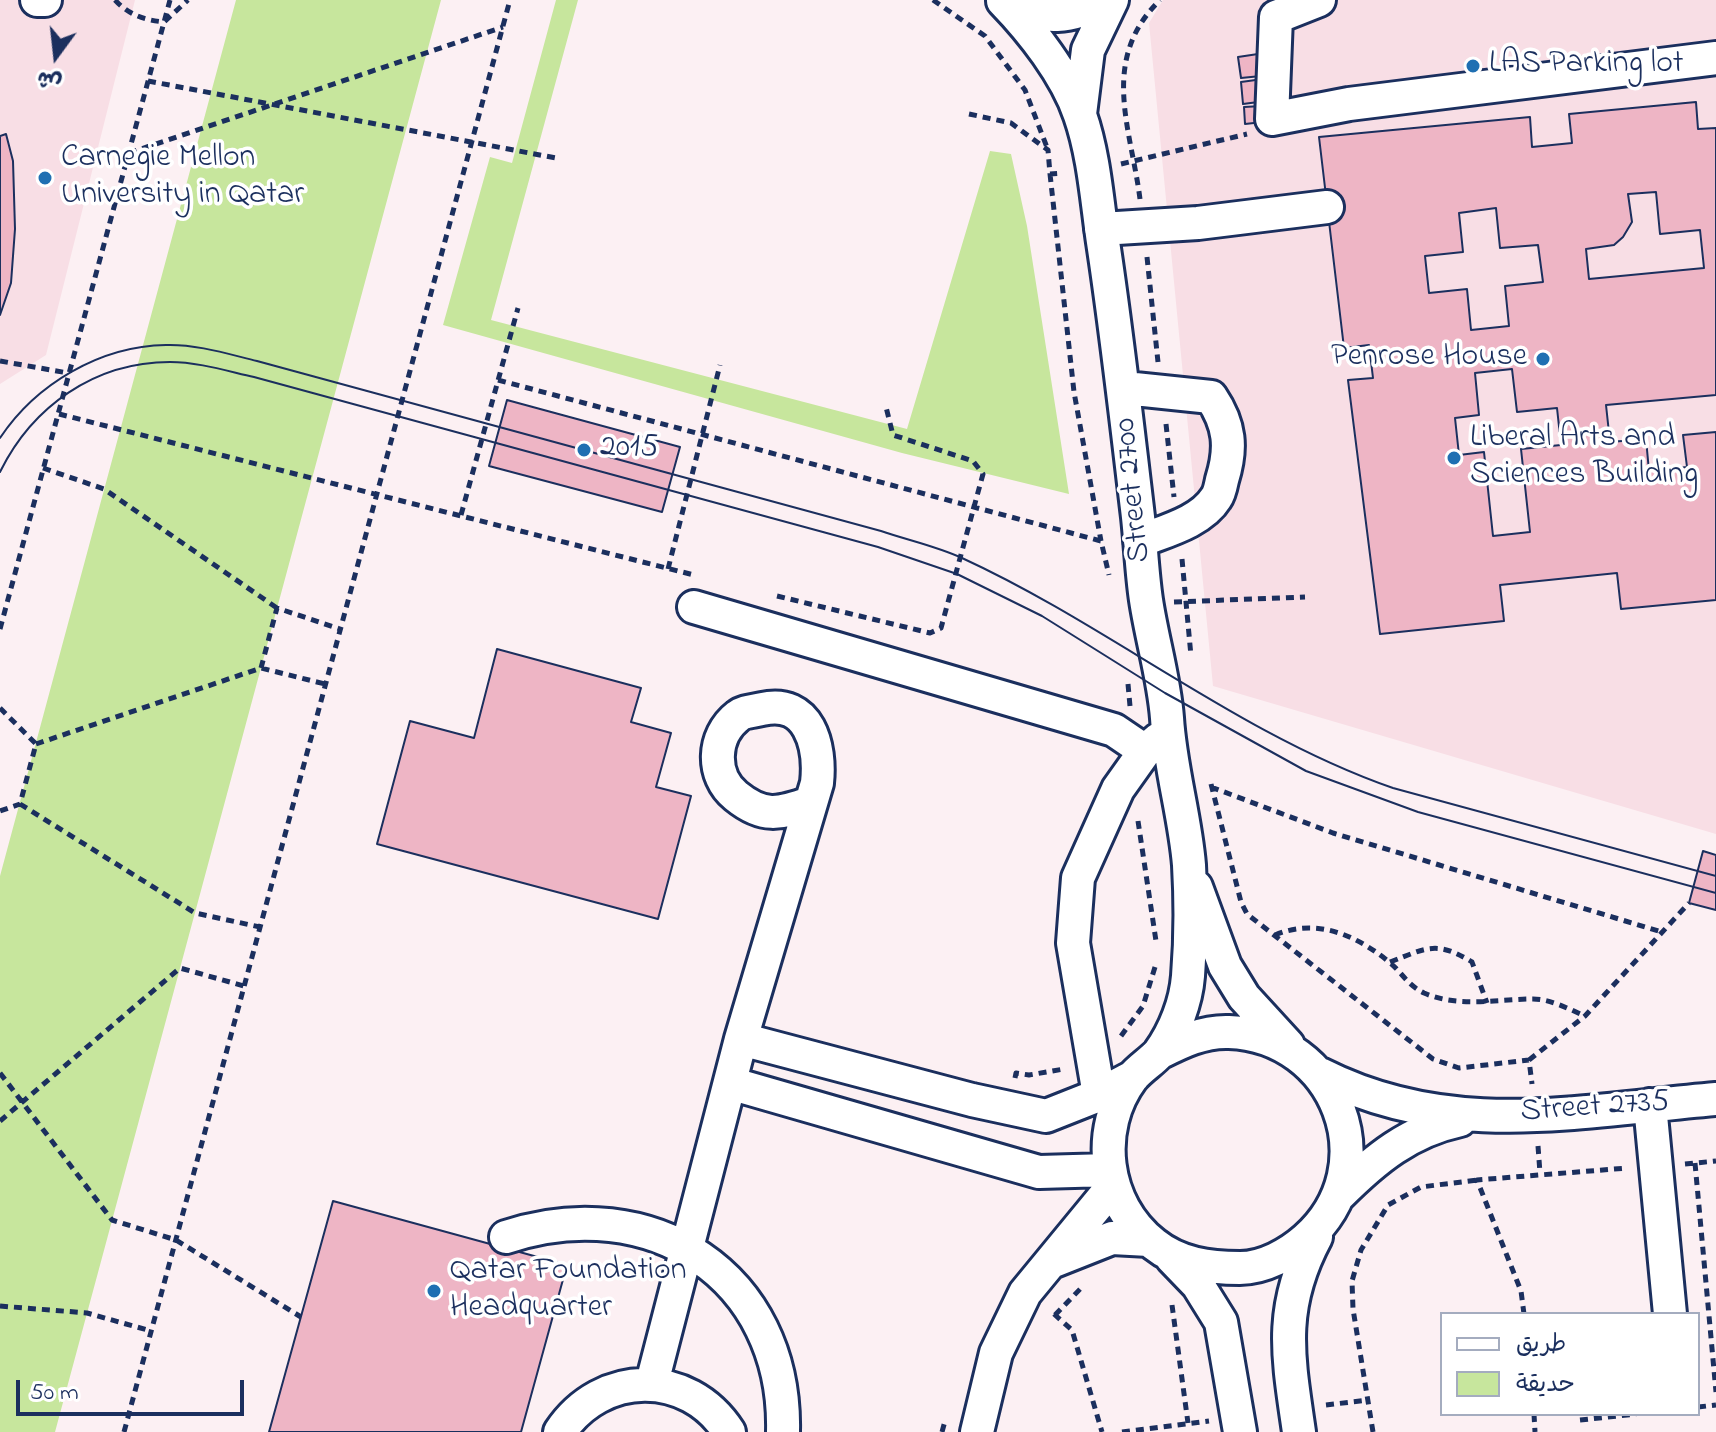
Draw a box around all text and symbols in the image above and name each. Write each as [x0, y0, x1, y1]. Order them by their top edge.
north arrow [16, 16, 96, 96]
place label: LAS Parking lot [1489, 47, 1684, 85]
marker: LAS Parking lot [1464, 57, 1482, 75]
text: ش [34, 61, 66, 98]
place label: Carnegie Mellon University in Qatar [61, 141, 304, 216]
marker: Carnegie Mellon University in Qatar [36, 169, 54, 187]
place label: Penrose House [1331, 340, 1527, 378]
marker: Penrose House [1534, 350, 1552, 368]
street label: Street 2700 [1108, 416, 1162, 564]
place label: Liberal Arts and Sciences Building [1470, 421, 1698, 496]
place label: 2015 [600, 431, 658, 469]
marker: 2015 [575, 441, 593, 459]
marker: Liberal Arts and Sciences Building [1445, 449, 1463, 467]
street label: Street 2735 [1519, 1085, 1671, 1133]
place label: Qatar Foundation Headquarter [450, 1254, 686, 1329]
marker: Qatar Foundation Headquarter [425, 1282, 443, 1300]
legend [1440, 1312, 1700, 1416]
text: طريق [1516, 1328, 1566, 1363]
scale bar [20, 1364, 248, 1414]
text: حديقة [1516, 1368, 1575, 1403]
text: 50 m [30, 1376, 79, 1411]

